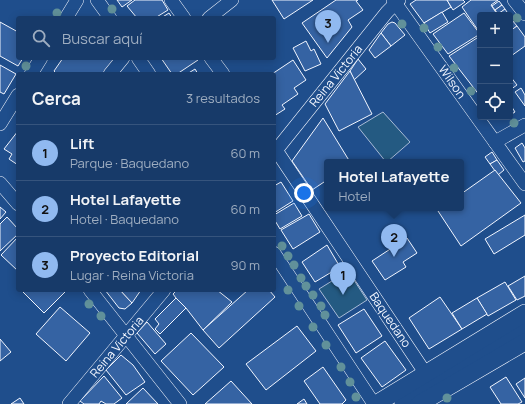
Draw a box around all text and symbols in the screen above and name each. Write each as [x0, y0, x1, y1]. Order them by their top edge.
pin: 3 [315, 10, 341, 43]
map controls [477, 12, 513, 120]
button: + [477, 12, 513, 48]
search box [16, 16, 276, 60]
icon: search [30, 27, 52, 49]
text: Buscar aquí [62, 28, 143, 49]
street label: Reina Victoria [305, 41, 366, 110]
button: − [477, 48, 513, 84]
street label: Wilson [435, 62, 470, 102]
button: locate [477, 84, 513, 120]
text: Cerca [32, 87, 81, 110]
text: 3 resultados [186, 89, 260, 107]
text: Lift [70, 133, 94, 154]
text: 1 [42, 144, 48, 162]
text: 60 m [230, 144, 260, 162]
text: Parque · Baquedano [70, 154, 189, 172]
popup [324, 159, 464, 211]
text: Hotel Lafayette [339, 166, 449, 187]
your location [294, 183, 314, 203]
text: Hotel [339, 187, 371, 205]
text: Hotel Lafayette [70, 189, 181, 210]
text: 2 [41, 200, 49, 218]
text: 60 m [230, 200, 260, 218]
text: Hotel · Baquedano [70, 210, 179, 228]
pin: 2 [381, 224, 407, 257]
text: Proyecto Editorial [70, 245, 199, 266]
text: 3 [41, 256, 49, 274]
text: 90 m [230, 256, 260, 274]
pin: 1 [330, 262, 356, 295]
text: Lugar · Reina Victoria [70, 266, 194, 284]
street label: Baquedano [366, 289, 415, 351]
street label: Reina Victoria [86, 312, 147, 381]

